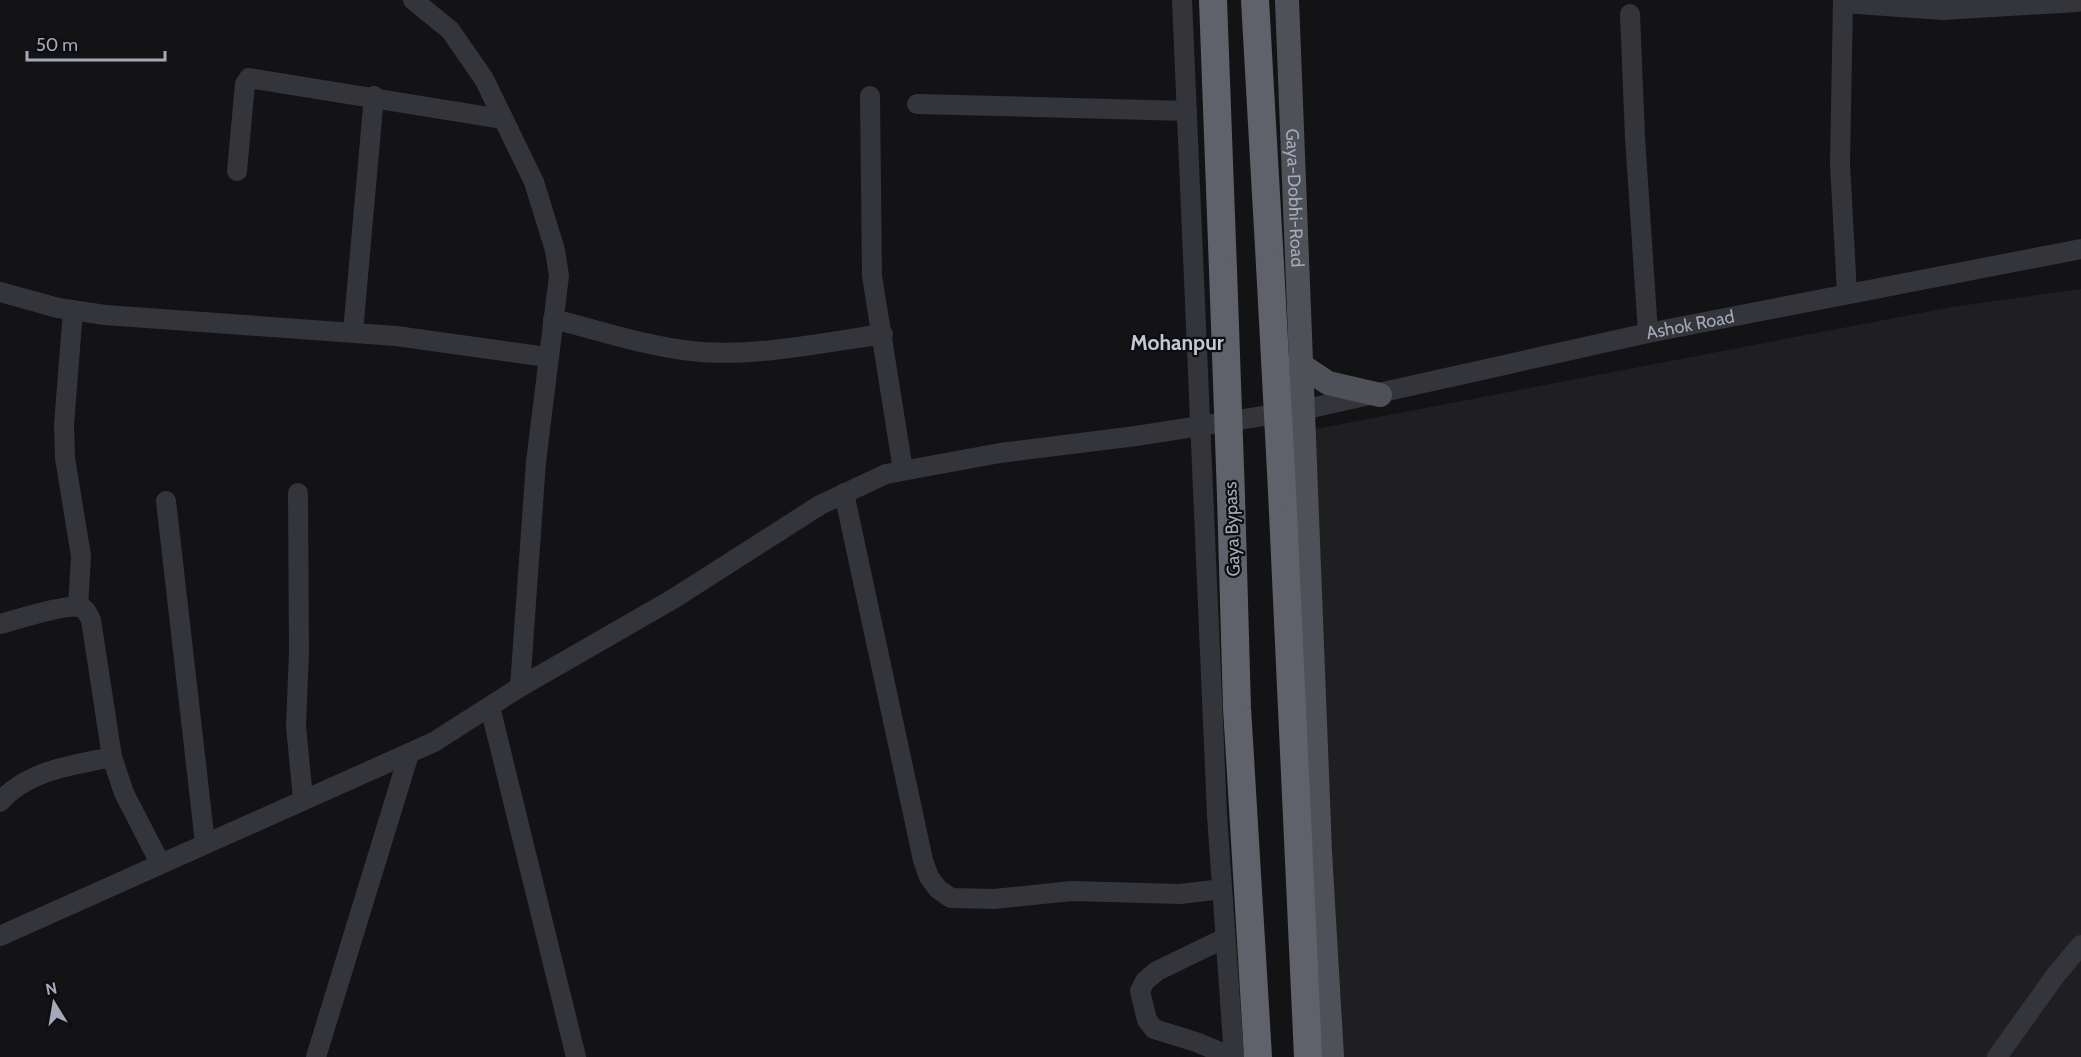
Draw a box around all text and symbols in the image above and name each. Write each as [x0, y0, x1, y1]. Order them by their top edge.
scale bar [27, 24, 165, 62]
text: 50 m [36, 34, 78, 56]
street label: Gaya-Dobhi-Road [1281, 128, 1308, 268]
street label: Ashok Road [1644, 305, 1736, 344]
district label: Mohanpur [1130, 330, 1224, 355]
street label: Gaya Bypass [1219, 481, 1245, 577]
north arrow [24, 973, 84, 1033]
text: N [44, 978, 59, 999]

